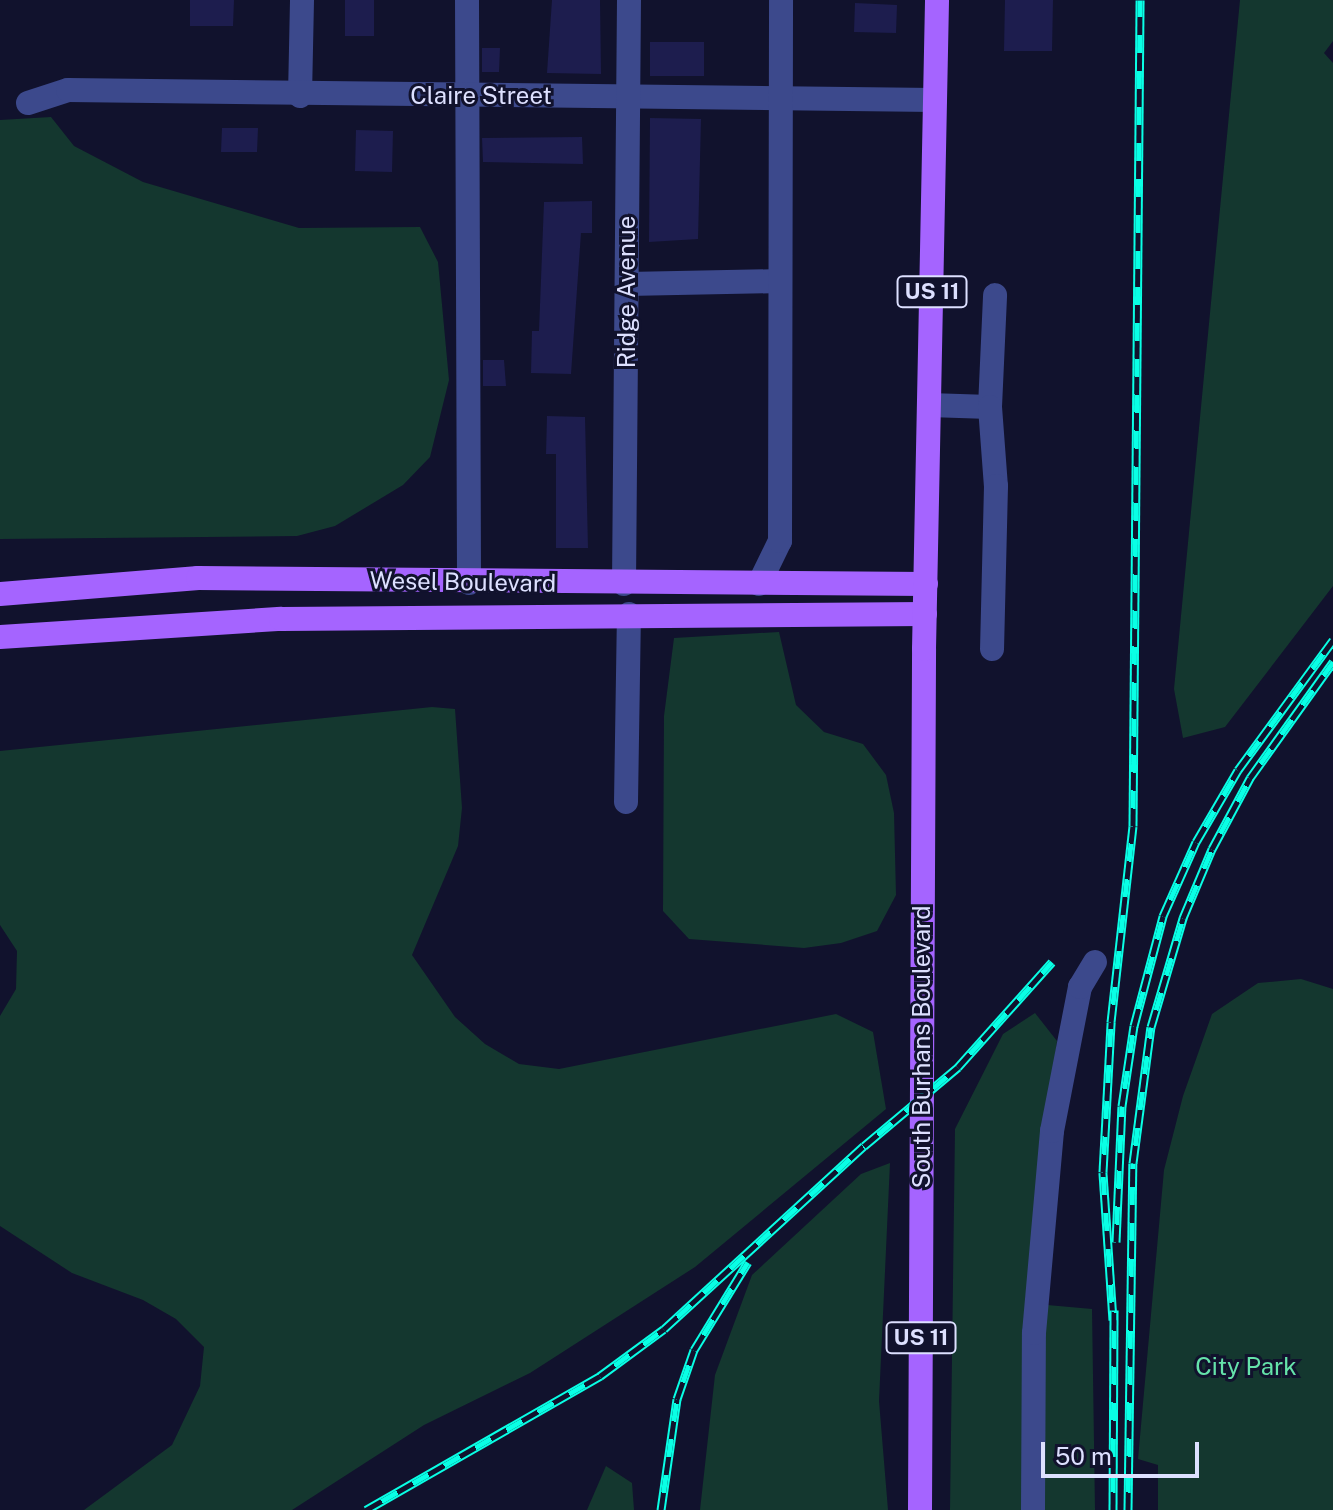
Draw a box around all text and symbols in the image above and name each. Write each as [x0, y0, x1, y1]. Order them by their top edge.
street label: Claire Street [410, 82, 552, 110]
street label: Ridge Avenue [613, 216, 641, 368]
road number: US 11 [896, 274, 968, 310]
street label: Wesel Boulevard [369, 566, 557, 598]
street label: South Burhans Boulevard [908, 905, 936, 1189]
road number: US 11 [885, 1320, 957, 1356]
park label: City Park [1195, 1353, 1297, 1381]
scale bar [1045, 1426, 1203, 1476]
text: 50 m [1055, 1442, 1112, 1470]

